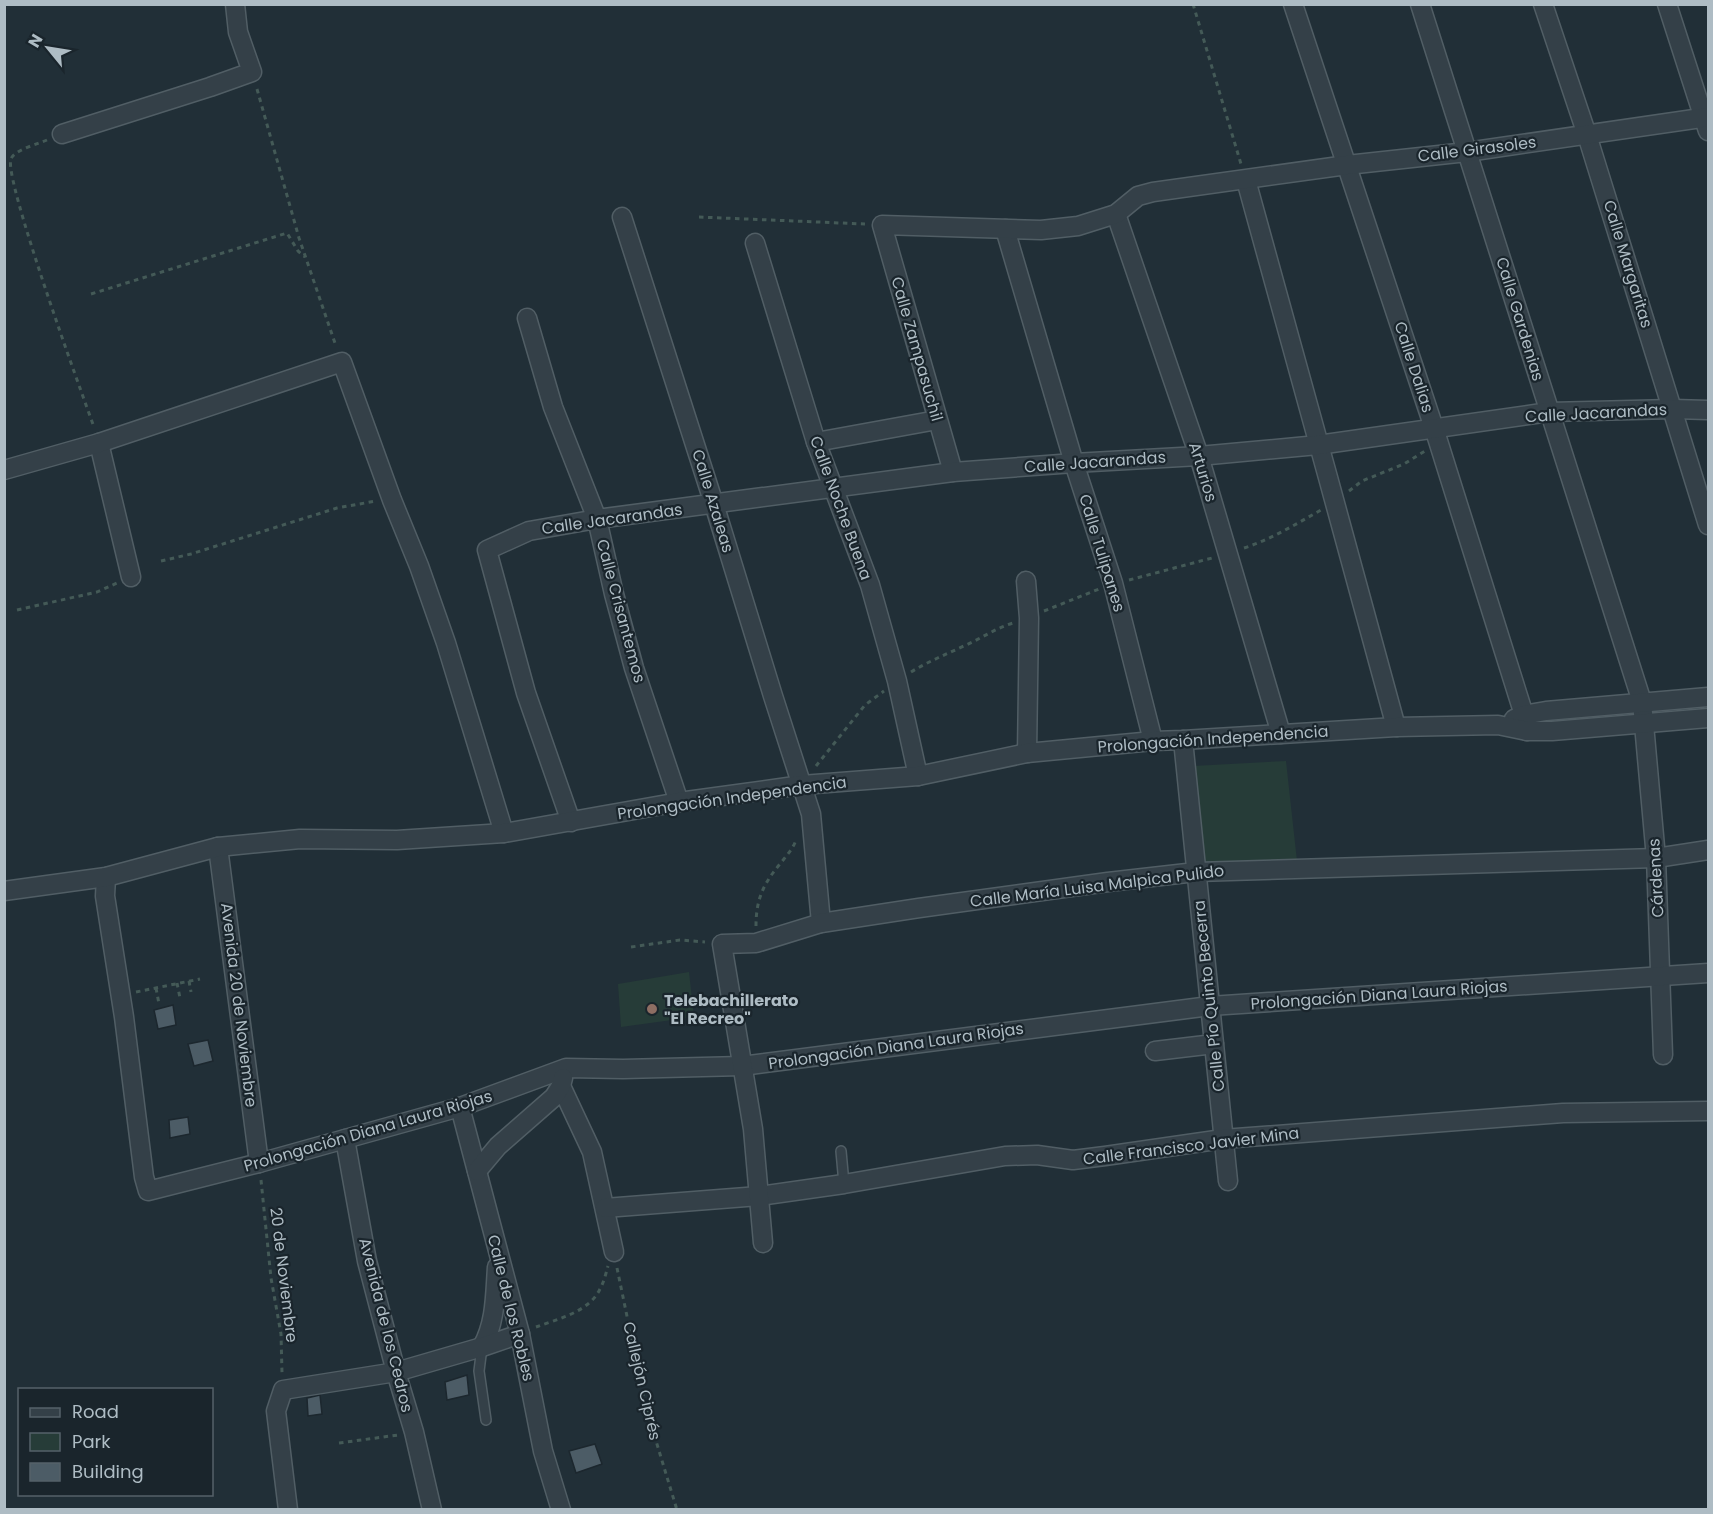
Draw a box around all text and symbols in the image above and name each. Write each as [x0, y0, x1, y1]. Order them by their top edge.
north arrow [18, 18, 78, 78]
text: N [22, 30, 48, 52]
street label: Calle Girasoles [1416, 130, 1538, 168]
street label: Calle Margaritas [1598, 197, 1658, 331]
street label: Calle Gardenias [1490, 254, 1550, 384]
street label: Calle Zampasuchil [885, 274, 949, 424]
street label: Calle Dalias [1388, 319, 1440, 415]
street label: Calle Jacarandas [1524, 398, 1668, 428]
street label: Calle Noche Buena [804, 433, 878, 583]
street label: Arturios [1183, 439, 1223, 505]
street label: Calle Azaleas [686, 446, 740, 556]
street label: Calle Jacarandas [1023, 446, 1167, 478]
street label: Calle Tulipanes [1073, 491, 1131, 615]
street label: Calle Jacarandas [540, 498, 684, 540]
street label: Calle Crisantemos [591, 537, 651, 685]
street label: Prolongación Independencia [1097, 719, 1329, 759]
street label: Prolongación Independencia [616, 771, 848, 825]
street label: Cárdenas [1642, 838, 1670, 918]
street label: Calle María Luisa Malpica Pulido [969, 859, 1225, 913]
street label: Calle Pío Quinto Becerra [1188, 899, 1230, 1093]
street label: Avenida 20 de Noviembre [215, 901, 263, 1109]
street label: Prolongación Diana Laura Riojas [1250, 975, 1508, 1015]
place label: Telebachillerato "El Recreo" [664, 989, 799, 1030]
marker: Telebachillerato "El Recreo" [645, 1002, 659, 1016]
street label: Prolongación Diana Laura Riojas [767, 1017, 1025, 1075]
street label: Prolongación Diana Laura Riojas [241, 1084, 495, 1178]
street label: Calle Francisco Javier Mina [1082, 1121, 1300, 1171]
street label: 20 de Noviembre [264, 1206, 304, 1344]
street label: Calle de los Robles [482, 1232, 540, 1384]
street label: Avenida de los Cedros [353, 1235, 419, 1415]
street label: Callejón Ciprés [617, 1319, 667, 1443]
legend [18, 1388, 213, 1496]
text: Road [72, 1399, 119, 1424]
text: Park [72, 1429, 111, 1454]
text: Building [72, 1459, 144, 1484]

